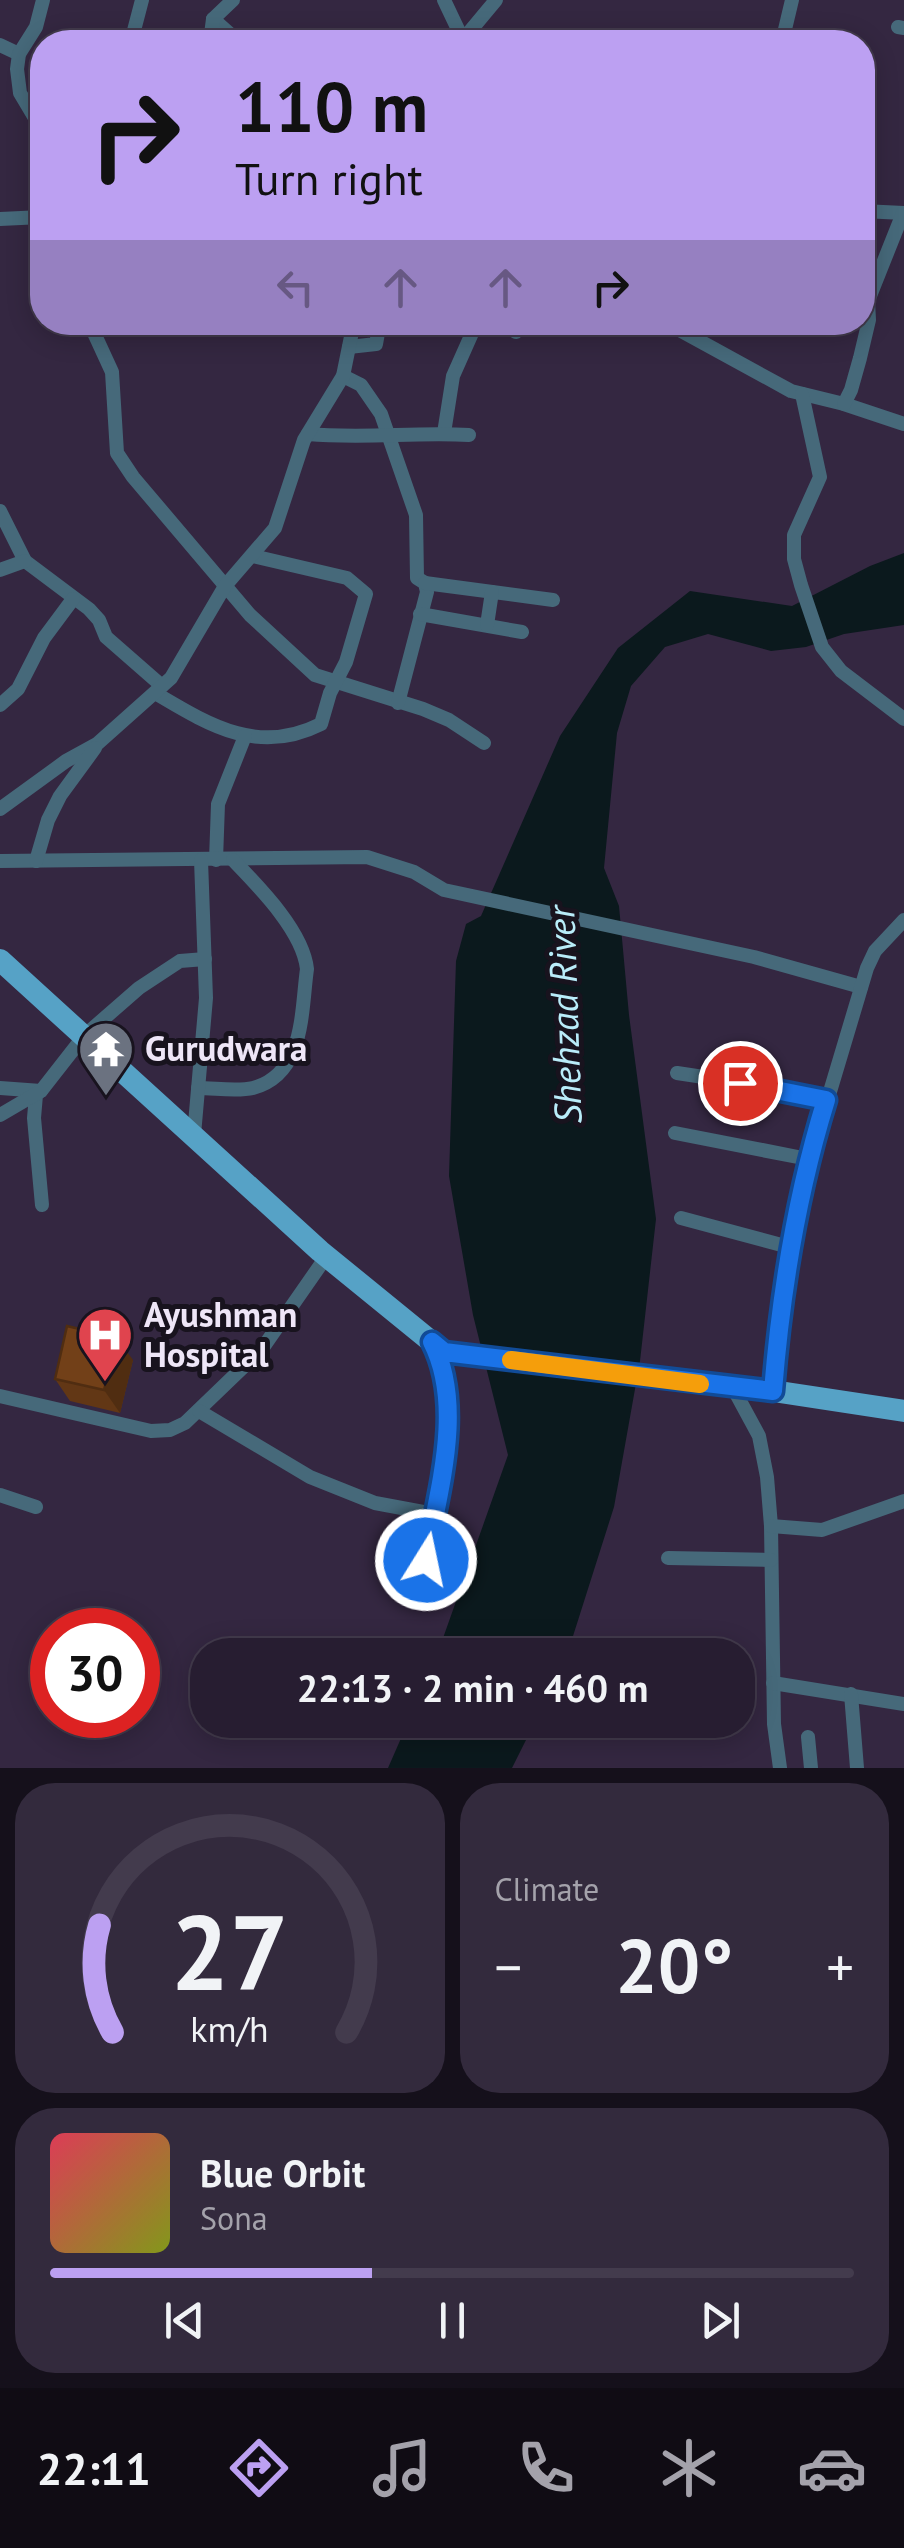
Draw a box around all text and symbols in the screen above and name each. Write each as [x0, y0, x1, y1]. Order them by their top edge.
text: 110 m [235, 61, 428, 151]
icon: right [70, 70, 200, 200]
text: Turn right [235, 149, 423, 207]
icon: left [268, 260, 323, 315]
icon: ahead [373, 260, 428, 315]
icon: ahead [478, 260, 533, 315]
icon: right [583, 260, 638, 315]
water label: Shehzad River [535, 903, 592, 1125]
temple icon: Gurudwara [76, 1019, 136, 1098]
place label: Gurudwara [145, 1025, 307, 1071]
pin [698, 1041, 783, 1126]
icon: arrive [713, 1056, 768, 1111]
place label: Ayushman Hospital [144, 1291, 297, 1377]
hospital icon: Ayushman Hospital [75, 1305, 135, 1384]
position arrow [374, 1508, 478, 1612]
speed limit sign: 30 [30, 1608, 160, 1738]
text: 22:13 · 2 min · 460 m [297, 1663, 648, 1712]
text: Climate [495, 1868, 599, 1910]
text: 27 [171, 1884, 289, 2019]
text: 20° [615, 1917, 733, 2014]
text: − [495, 1931, 522, 2002]
text: + [826, 1931, 854, 2002]
text: km/h [191, 2006, 269, 2052]
text: Blue Orbit [200, 2148, 365, 2197]
text: Sona [200, 2197, 268, 2239]
icon: previous [157, 2293, 212, 2348]
icon: pause [425, 2293, 480, 2348]
icon: next [693, 2293, 748, 2348]
icon: directions [224, 2433, 294, 2503]
icon: music [367, 2433, 437, 2503]
icon: phone [511, 2433, 581, 2503]
icon: climate [654, 2433, 724, 2503]
icon: car [797, 2433, 867, 2503]
text: 22:11 [37, 2439, 151, 2497]

